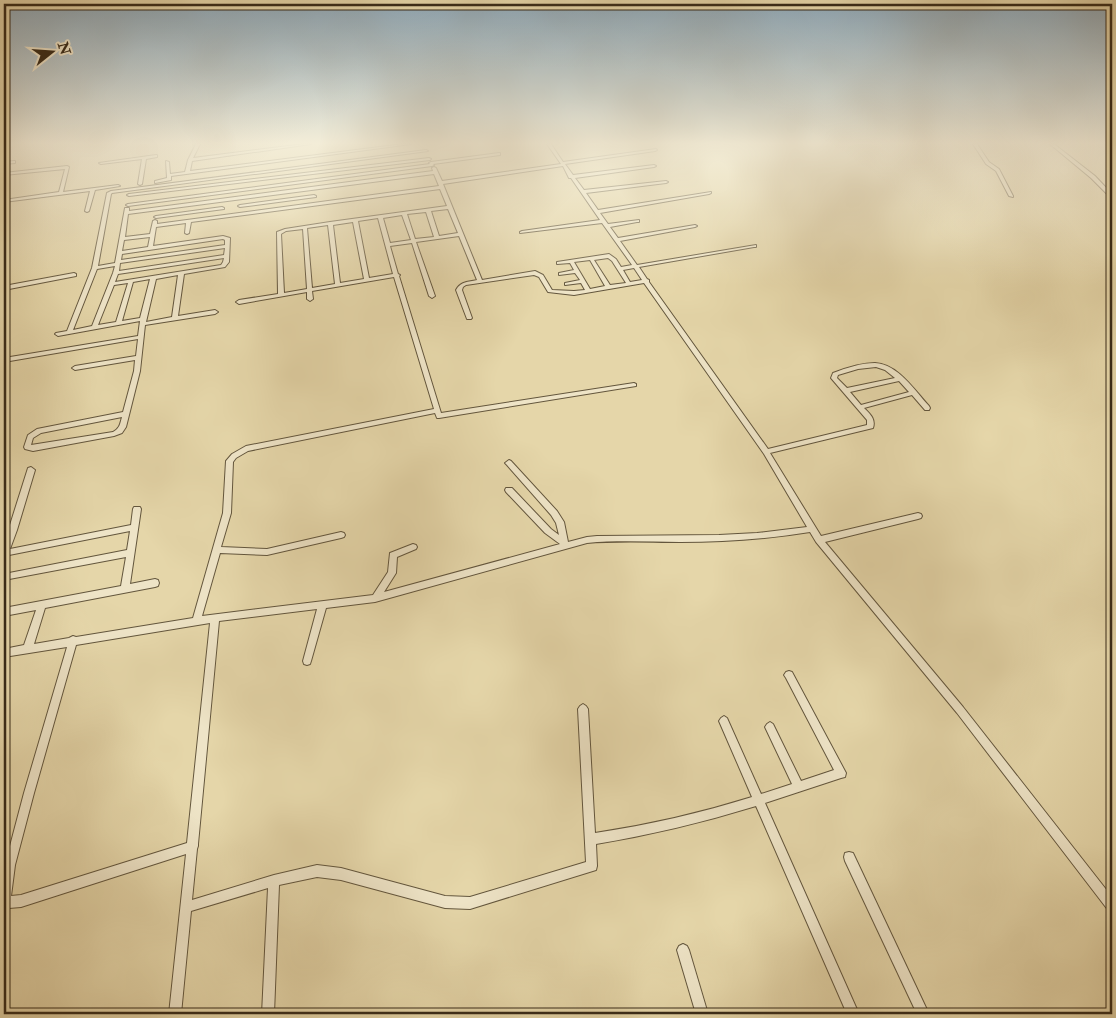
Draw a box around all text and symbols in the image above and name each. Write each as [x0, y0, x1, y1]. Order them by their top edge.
north arrow [28, 28, 78, 78]
text: N [54, 39, 74, 57]

